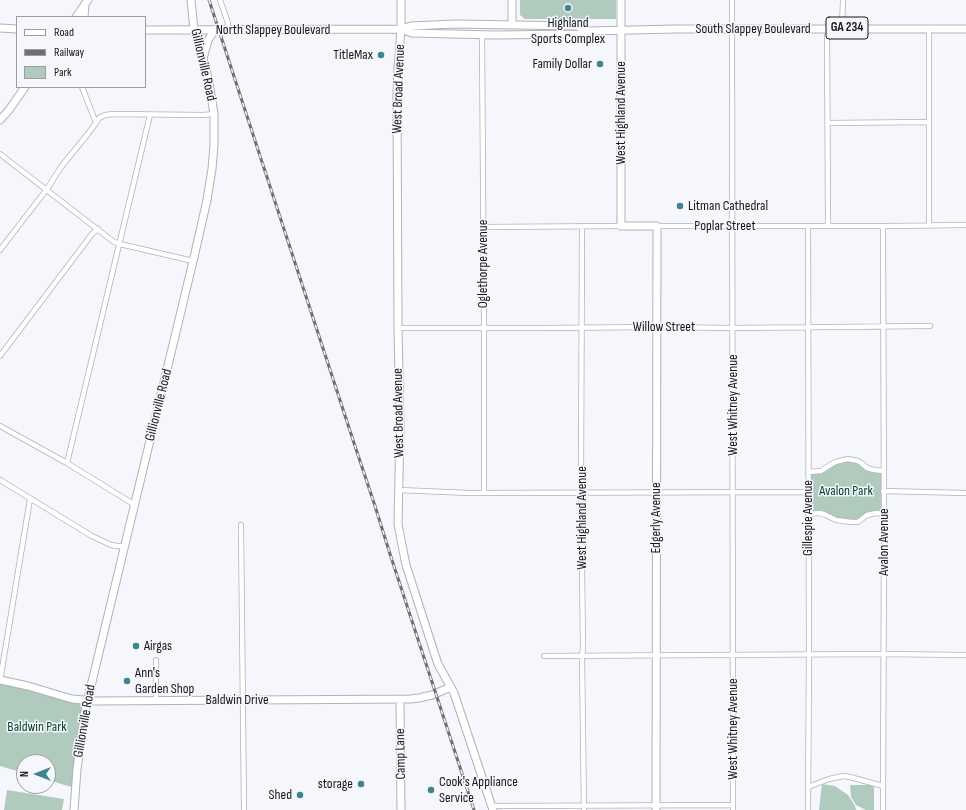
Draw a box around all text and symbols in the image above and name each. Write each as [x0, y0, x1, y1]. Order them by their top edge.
marker: Highland Sports Complex [563, 3, 573, 13]
place label: Highland Sports Complex [531, 15, 605, 48]
legend [16, 16, 146, 88]
road number: GA 234 [826, 17, 868, 39]
street label: South Slappey Boulevard [695, 21, 811, 37]
street label: North Slappey Boulevard [216, 22, 330, 38]
text: Road [54, 25, 74, 40]
street label: Gillionville Road [187, 27, 219, 103]
street label: West Broad Avenue [389, 44, 409, 134]
text: Railway [54, 45, 84, 60]
place label: TitleMax [333, 47, 373, 63]
marker: TitleMax [376, 50, 386, 60]
place label: Family Dollar [532, 56, 592, 72]
marker: Family Dollar [595, 59, 605, 69]
street label: West Highland Avenue [613, 61, 629, 165]
text: Park [54, 65, 72, 80]
place label: Litman Cathedral [688, 198, 768, 214]
marker: Litman Cathedral [675, 201, 685, 211]
street label: Poplar Street [694, 218, 756, 234]
street label: Oglethorpe Avenue [475, 220, 491, 308]
street label: Willow Street [633, 319, 695, 335]
street label: West Whitney Avenue [725, 354, 741, 456]
street label: Gillionville Road [142, 367, 176, 443]
street label: West Broad Avenue [390, 368, 408, 458]
street label: West Highland Avenue [574, 466, 590, 570]
street label: Gillespie Avenue [800, 480, 816, 556]
street label: Edgerly Avenue [648, 482, 664, 554]
park label: Avalon Park [819, 483, 873, 499]
street label: Avalon Avenue [876, 508, 892, 576]
place label: Airgas [144, 638, 172, 654]
marker: Airgas [131, 641, 141, 651]
place label: Ann's Garden Shop [135, 665, 194, 698]
marker: Ann's Garden Shop [122, 676, 132, 686]
street label: West Whitney Avenue [725, 678, 741, 780]
street label: Gillionville Road [70, 683, 100, 759]
street label: Baldwin Drive [205, 692, 269, 708]
park label: Baldwin Park [7, 719, 67, 735]
street label: Camp Lane [392, 728, 410, 780]
north arrow [16, 754, 56, 794]
text: N [18, 771, 31, 777]
place label: Cook's Appliance Service [439, 774, 518, 806]
place label: storage [318, 776, 353, 792]
marker: storage [356, 779, 366, 789]
marker: Cook's Appliance Service [426, 785, 436, 795]
place label: Shed [269, 787, 292, 803]
marker: Shed [295, 790, 305, 800]

